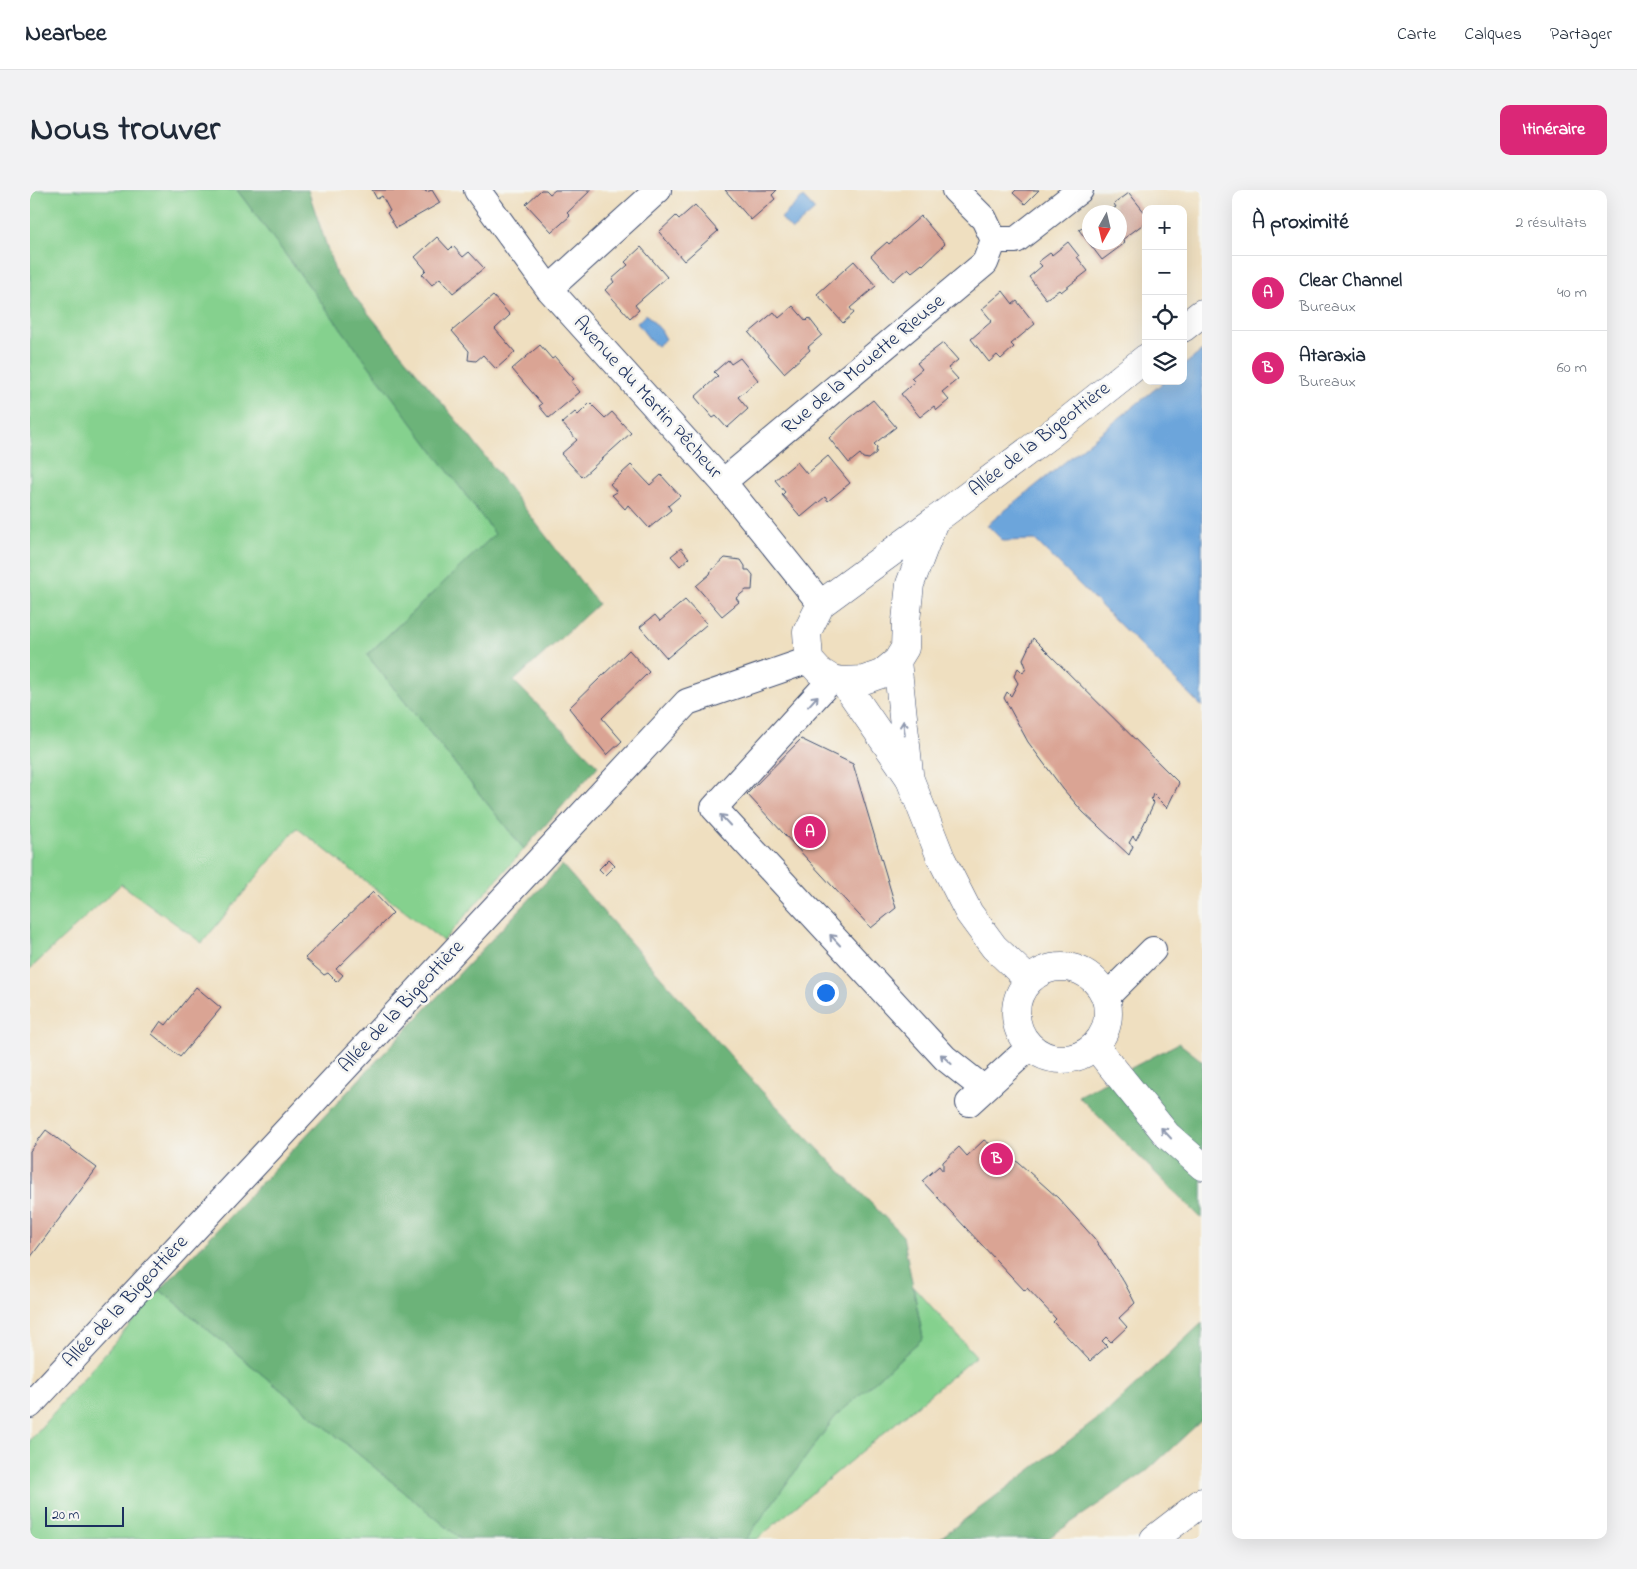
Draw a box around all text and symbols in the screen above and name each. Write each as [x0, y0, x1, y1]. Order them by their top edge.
text: Nearbee [25, 17, 107, 52]
text: Carte [1397, 22, 1436, 48]
text: Calques [1464, 22, 1522, 48]
text: Partager [1550, 22, 1612, 48]
text: Nous trouver [30, 105, 220, 156]
button: Itinéraire [1500, 105, 1607, 155]
north arrow [1082, 205, 1127, 250]
map controls [1142, 205, 1187, 385]
button: + [1142, 205, 1187, 250]
text: À proximité [1252, 208, 1349, 238]
text: 2 résultats [1515, 211, 1587, 235]
button: − [1142, 250, 1187, 295]
text: Clear Channel [1299, 268, 1402, 295]
text: A [1263, 281, 1273, 305]
text: 40 m [1557, 281, 1587, 305]
street label: Rue de la Mouette Rieuse [776, 288, 952, 442]
button: locate [1142, 295, 1187, 340]
text: Bureaux [1299, 295, 1356, 319]
street label: Avenue du Martin Pêcheur [566, 310, 729, 487]
button: layers [1142, 340, 1187, 385]
text: Ataraxia [1299, 343, 1366, 370]
text: B [1263, 356, 1273, 380]
text: 60 m [1557, 356, 1587, 380]
text: Bureaux [1299, 370, 1356, 394]
street label: Allée de la Bigeottière [963, 375, 1118, 505]
one-way arrow [807, 694, 818, 707]
one-way arrow [899, 720, 909, 736]
pin: A [794, 813, 826, 851]
one-way arrow [719, 814, 731, 827]
one-way arrow [829, 933, 841, 946]
street label: Allée de la Bigeottière [332, 934, 472, 1081]
your location [813, 980, 839, 1006]
one-way arrow [939, 1053, 952, 1064]
one-way arrow [1160, 1127, 1172, 1139]
pin: B [981, 1140, 1013, 1178]
street label: Allée de la Bigeottière [56, 1229, 196, 1376]
scale bar [45, 1504, 124, 1527]
text: 20 m [52, 1505, 79, 1526]

